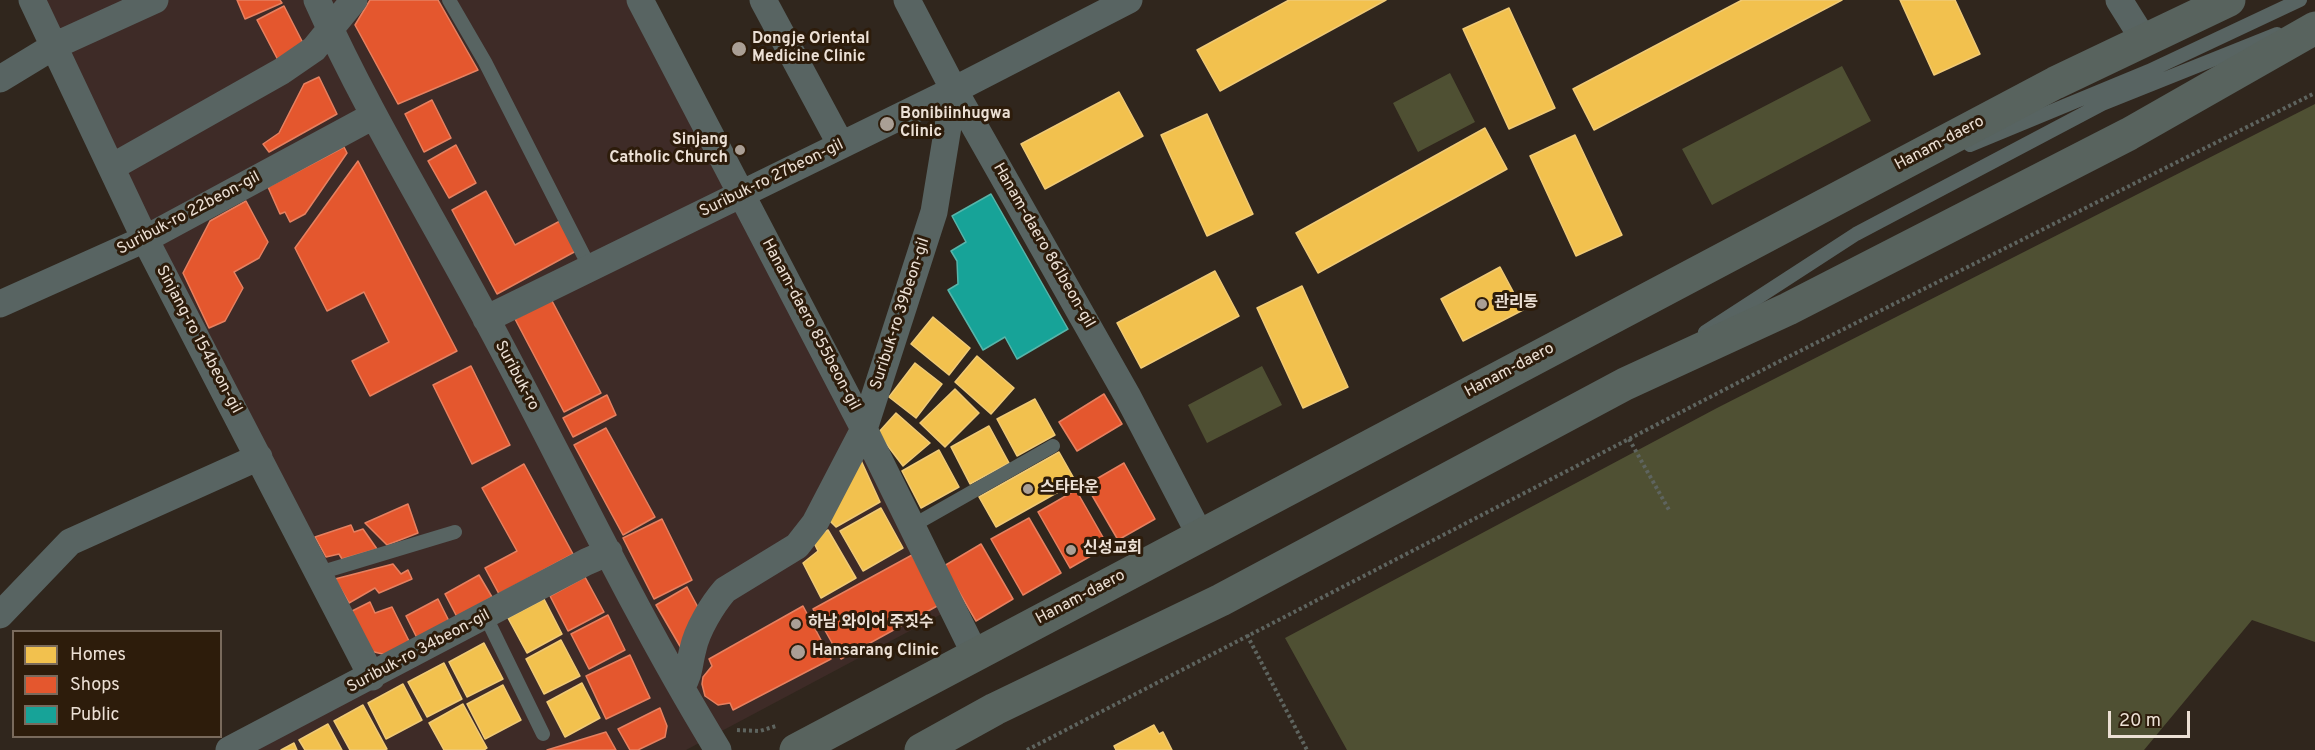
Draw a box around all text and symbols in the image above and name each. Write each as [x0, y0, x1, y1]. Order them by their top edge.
place label: Dongje Oriental Medicine Clinic [752, 30, 870, 68]
marker: Dongje Oriental Medicine Clinic [730, 40, 748, 58]
place label: Bonibiinhugwa Clinic [900, 105, 1011, 143]
street label: Hanam-daero [1892, 112, 1988, 176]
marker: Bonibiinhugwa Clinic [878, 115, 896, 133]
place label: Sinjang Catholic Church [609, 131, 728, 169]
street label: Suribuk-ro 27beon-gil [697, 136, 847, 222]
marker: Sinjang Catholic Church [733, 143, 747, 157]
street label: Hanam-daero 861beon-gil [988, 160, 1098, 332]
street label: Suribuk-ro 22beon-gil [114, 168, 264, 260]
street label: Hanam-daero 855beon-gil [757, 236, 863, 414]
street label: Suribuk-ro 39beon-gil [867, 236, 935, 392]
street label: Sinjang-ro 154beon-gil [151, 263, 245, 417]
place label: 관리동 [1494, 294, 1538, 314]
marker: 관리동 [1475, 297, 1489, 311]
street label: Suribuk-ro [490, 338, 542, 414]
street label: Hanam-daero [1462, 339, 1558, 403]
place label: 스타타운 [1040, 479, 1099, 499]
marker: 스타타운 [1021, 482, 1035, 496]
place label: 신성교회 [1083, 540, 1142, 560]
marker: 신성교회 [1064, 543, 1078, 557]
street label: Hanam-daero [1033, 566, 1129, 630]
street label: Suribuk-ro 34beon-gil [344, 606, 494, 698]
place label: 하남 와이어 주짓수 [808, 614, 934, 634]
marker: 하남 와이어 주짓수 [789, 617, 803, 631]
legend [12, 630, 222, 738]
place label: Hansarang Clinic [812, 642, 939, 662]
marker: Hansarang Clinic [789, 643, 807, 661]
text: Homes [70, 644, 126, 667]
text: Shops [70, 674, 120, 697]
scale bar [2111, 699, 2194, 737]
text: Public [70, 704, 120, 727]
text: 20 m [2119, 710, 2161, 733]

